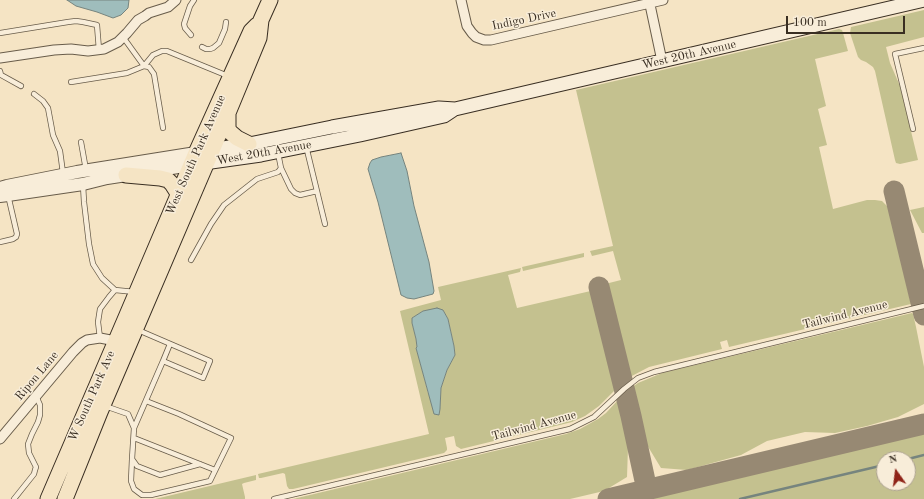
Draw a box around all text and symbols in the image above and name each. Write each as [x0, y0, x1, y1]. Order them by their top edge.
street label: Indigo Drive [491, 6, 557, 34]
scale bar [788, 8, 907, 34]
text: 100 m [793, 17, 827, 29]
street label: West 20th Avenue [641, 37, 737, 73]
street label: West South Park Avenue [163, 93, 229, 217]
street label: West 20th Avenue [215, 138, 313, 168]
street label: Tailwind Avenue [801, 297, 889, 333]
street label: Ripon Lane [12, 348, 62, 404]
street label: W South Park Ave [66, 348, 118, 444]
street label: Tailwind Avenue [490, 408, 578, 444]
north arrow [876, 451, 916, 491]
text: N [888, 453, 899, 466]

